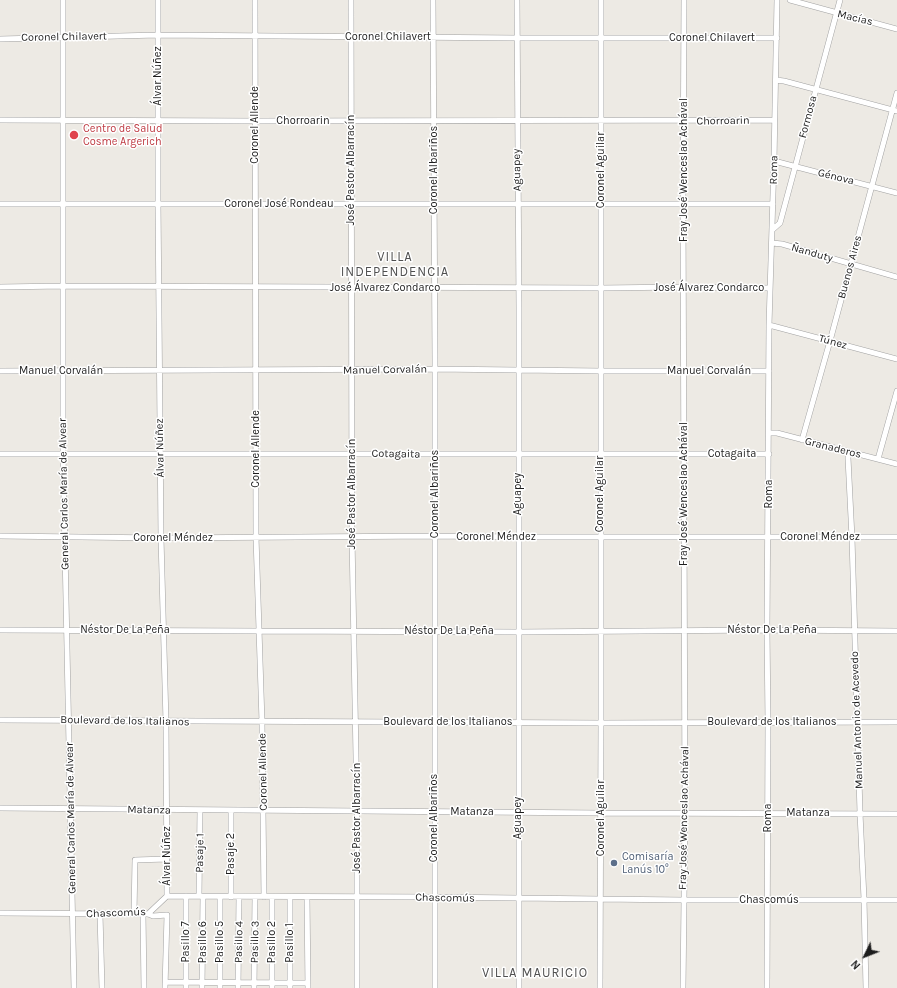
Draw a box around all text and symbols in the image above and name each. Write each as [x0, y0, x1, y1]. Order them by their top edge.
street label: Macías [836, 7, 874, 29]
street label: Coronel Chilavert [21, 30, 107, 44]
street label: Coronel Chilavert [345, 30, 431, 44]
street label: Coronel Chilavert [669, 31, 755, 45]
street label: Álvar Núñez [151, 46, 165, 106]
street label: Coronel Allende [248, 86, 262, 164]
street label: Formosa [796, 94, 820, 140]
street label: Fray José Wenceslao Achával [677, 98, 691, 242]
street label: Chorroarin [276, 114, 330, 128]
street label: Chorroarin [696, 114, 750, 128]
street label: José Pastor Albarracín [344, 115, 358, 225]
place label: Centro de Salud Cosme Argerich [83, 122, 163, 148]
street label: Coronel Albariños [427, 126, 441, 214]
marker: Centro de Salud Cosme Argerich [68, 129, 80, 141]
street label: Coronel Aguilar [594, 132, 608, 208]
street label: Aguapey [510, 149, 524, 191]
street label: Roma [767, 155, 781, 185]
street label: Génova [816, 166, 856, 188]
street label: Coronel José Rondeau [224, 197, 334, 211]
street label: Buenos Aires [835, 234, 865, 300]
street label: Ñanduty [790, 241, 834, 265]
district label: VILLA INDEPENDENCIA [341, 249, 449, 280]
street label: José Álvarez Condarco [330, 281, 440, 295]
street label: José Álvarez Condarco [654, 281, 764, 295]
street label: Túnez [817, 332, 849, 352]
street label: Manuel Corvalán [343, 363, 427, 377]
street label: Manuel Corvalán [19, 364, 103, 378]
street label: Manuel Corvalán [667, 364, 751, 378]
street label: Coronel Allende [249, 410, 263, 488]
street label: General Carlos María de Alvear [56, 418, 72, 570]
street label: Álvar Núñez [153, 418, 167, 478]
street label: Fray José Wenceslao Achával [677, 422, 691, 566]
street label: Granaderos [803, 435, 863, 461]
street label: José Pastor Albarracín [345, 439, 359, 549]
street label: Cotagaita [372, 447, 420, 461]
street label: Cotagaita [708, 447, 756, 461]
street label: Coronel Albariños [428, 450, 442, 538]
street label: Coronel Aguilar [593, 456, 607, 532]
street label: Aguapey [511, 473, 525, 515]
street label: Roma [762, 479, 776, 509]
street label: Coronel Méndez [456, 530, 536, 544]
street label: Coronel Méndez [780, 530, 860, 544]
street label: Coronel Méndez [133, 531, 213, 545]
street label: Néstor De La Peña [80, 623, 170, 637]
street label: Néstor De La Peña [727, 623, 817, 637]
street label: Néstor De La Peña [404, 624, 494, 638]
street label: Manuel Antonio de Acevedo [848, 651, 866, 789]
street label: Boulevard de los Italianos [60, 713, 190, 729]
street label: Boulevard de los Italianos [383, 715, 513, 729]
street label: Boulevard de los Italianos [707, 715, 837, 729]
street label: Coronel Allende [256, 733, 270, 811]
street label: General Carlos María de Alvear [63, 742, 79, 894]
street label: Fray José Wenceslao Achával [676, 746, 692, 890]
street label: José Pastor Albarracín [350, 763, 364, 873]
street label: Coronel Albariños [427, 774, 441, 862]
street label: Coronel Aguilar [594, 780, 608, 856]
street label: Aguapey [511, 797, 525, 839]
street label: Matanza [127, 803, 171, 817]
street label: Roma [761, 803, 775, 833]
street label: Matanza [450, 805, 494, 819]
street label: Matanza [786, 806, 830, 820]
street label: Álvar Núñez [160, 826, 174, 886]
street label: Pasaje 1 [193, 833, 207, 873]
street label: Pasaje 2 [224, 833, 238, 875]
place label: Comisaría Lanús 10° [622, 850, 673, 876]
marker: Comisaría Lanús 10° [609, 858, 619, 868]
street label: Chascomús [415, 891, 475, 905]
street label: Chascomús [739, 893, 799, 907]
street label: Chascomús [86, 905, 146, 921]
street label: Pasillo 7 [179, 921, 193, 963]
street label: Pasillo 6 [196, 921, 210, 963]
street label: Pasillo 5 [213, 921, 227, 963]
street label: Pasillo 4 [232, 921, 246, 963]
street label: Pasillo 3 [248, 921, 262, 963]
street label: Pasillo 2 [265, 921, 279, 963]
street label: Pasillo 1 [283, 923, 297, 963]
north arrow [845, 936, 885, 976]
text: N [848, 957, 863, 972]
district label: VILLA MAURICIO [482, 965, 588, 981]

